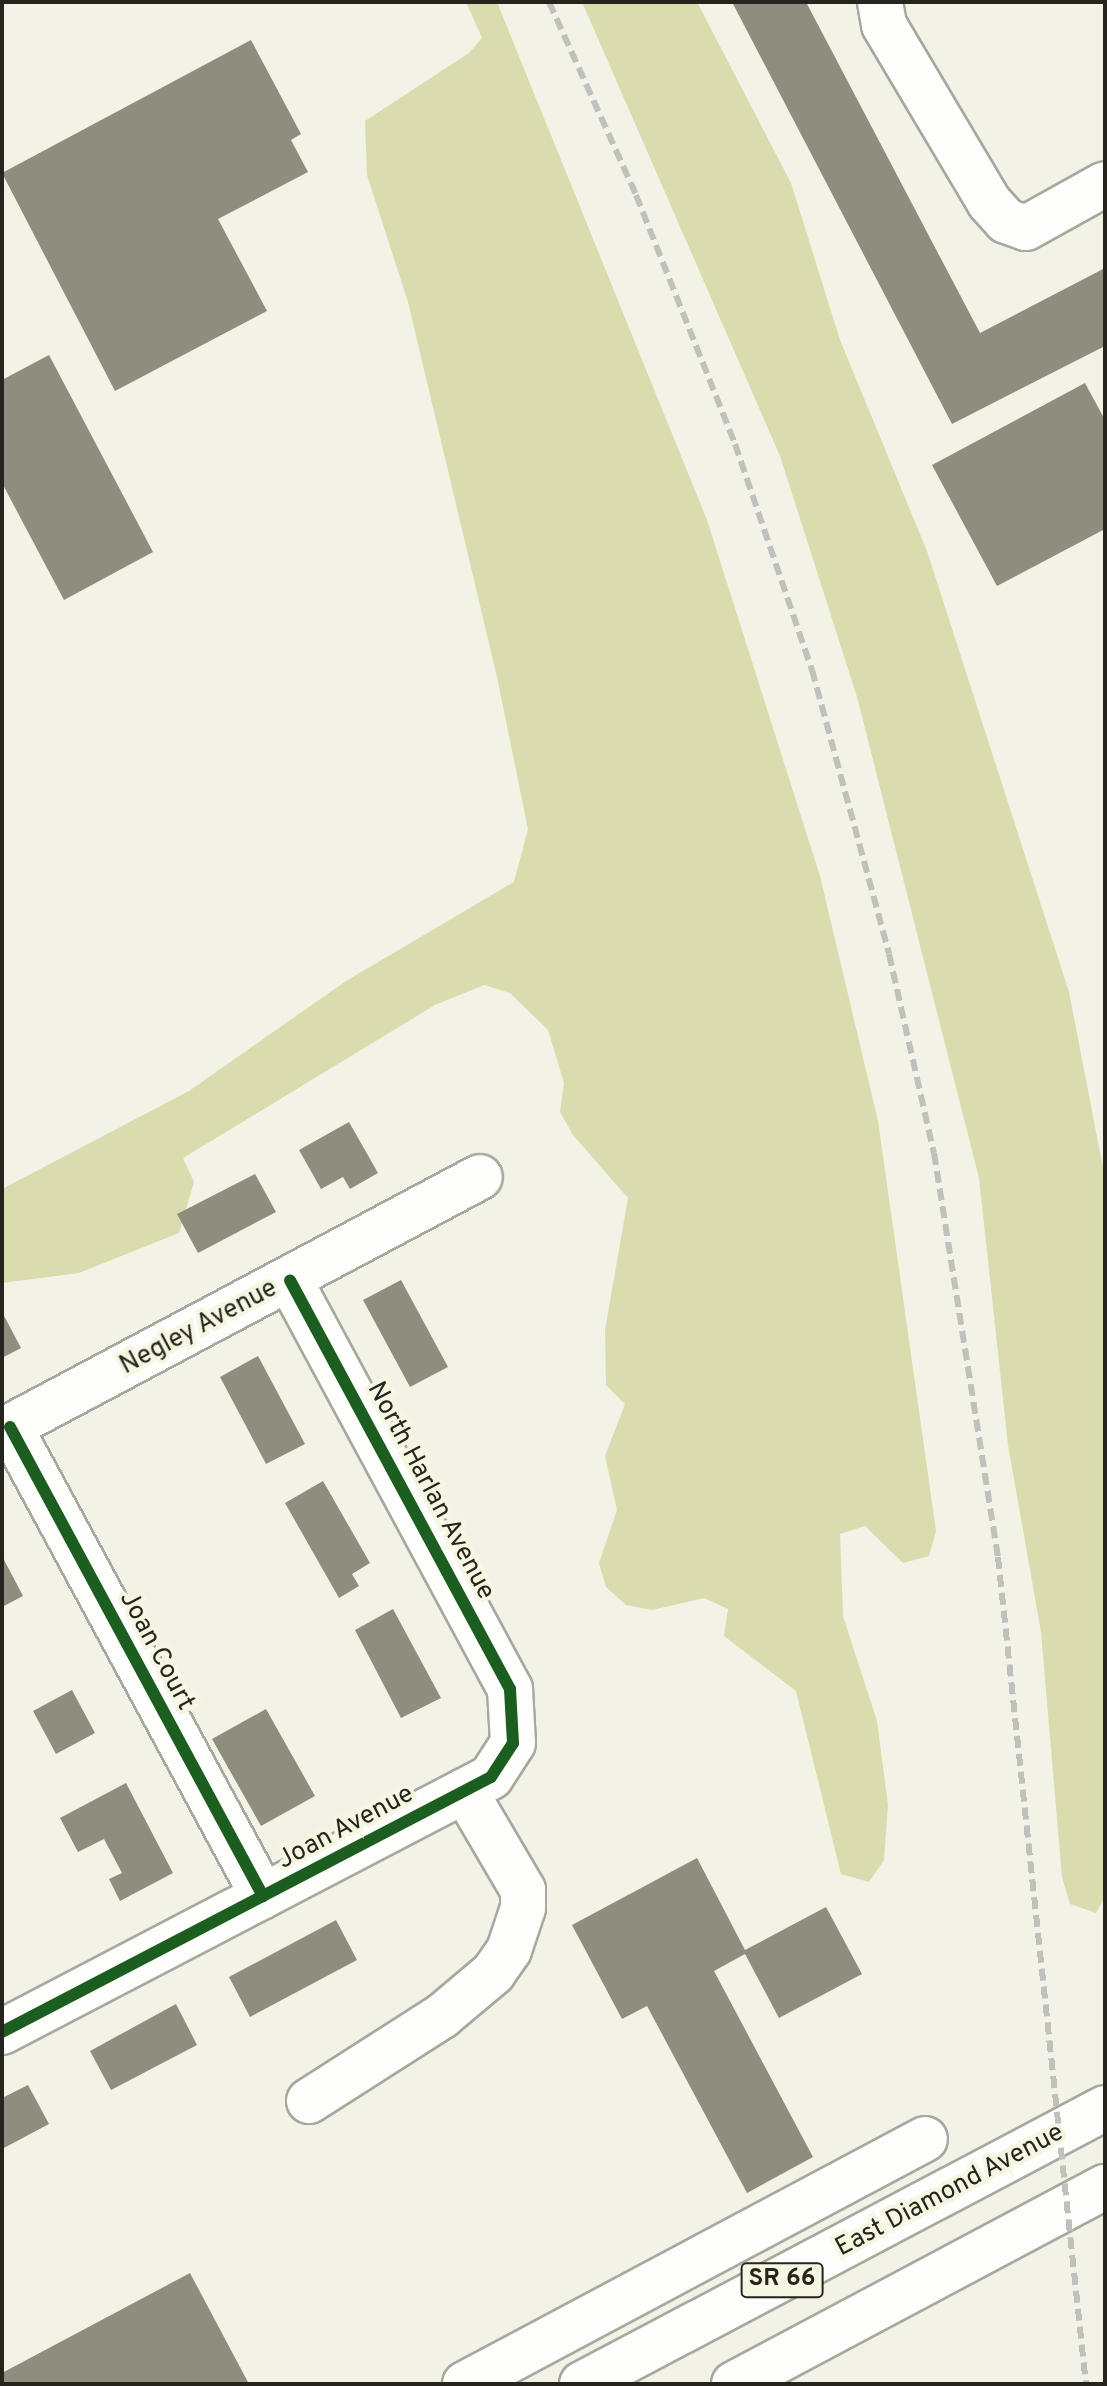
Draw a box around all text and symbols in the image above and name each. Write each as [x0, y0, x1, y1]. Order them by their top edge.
street label: Negley Avenue [115, 1273, 283, 1383]
street label: North Harlan Avenue [359, 1376, 501, 1606]
street label: Joan Court [112, 1586, 200, 1716]
street label: Joan Avenue [272, 1779, 420, 1877]
street label: East Diamond Avenue [830, 2117, 1070, 2265]
road number: SR 66 [740, 2260, 824, 2300]

